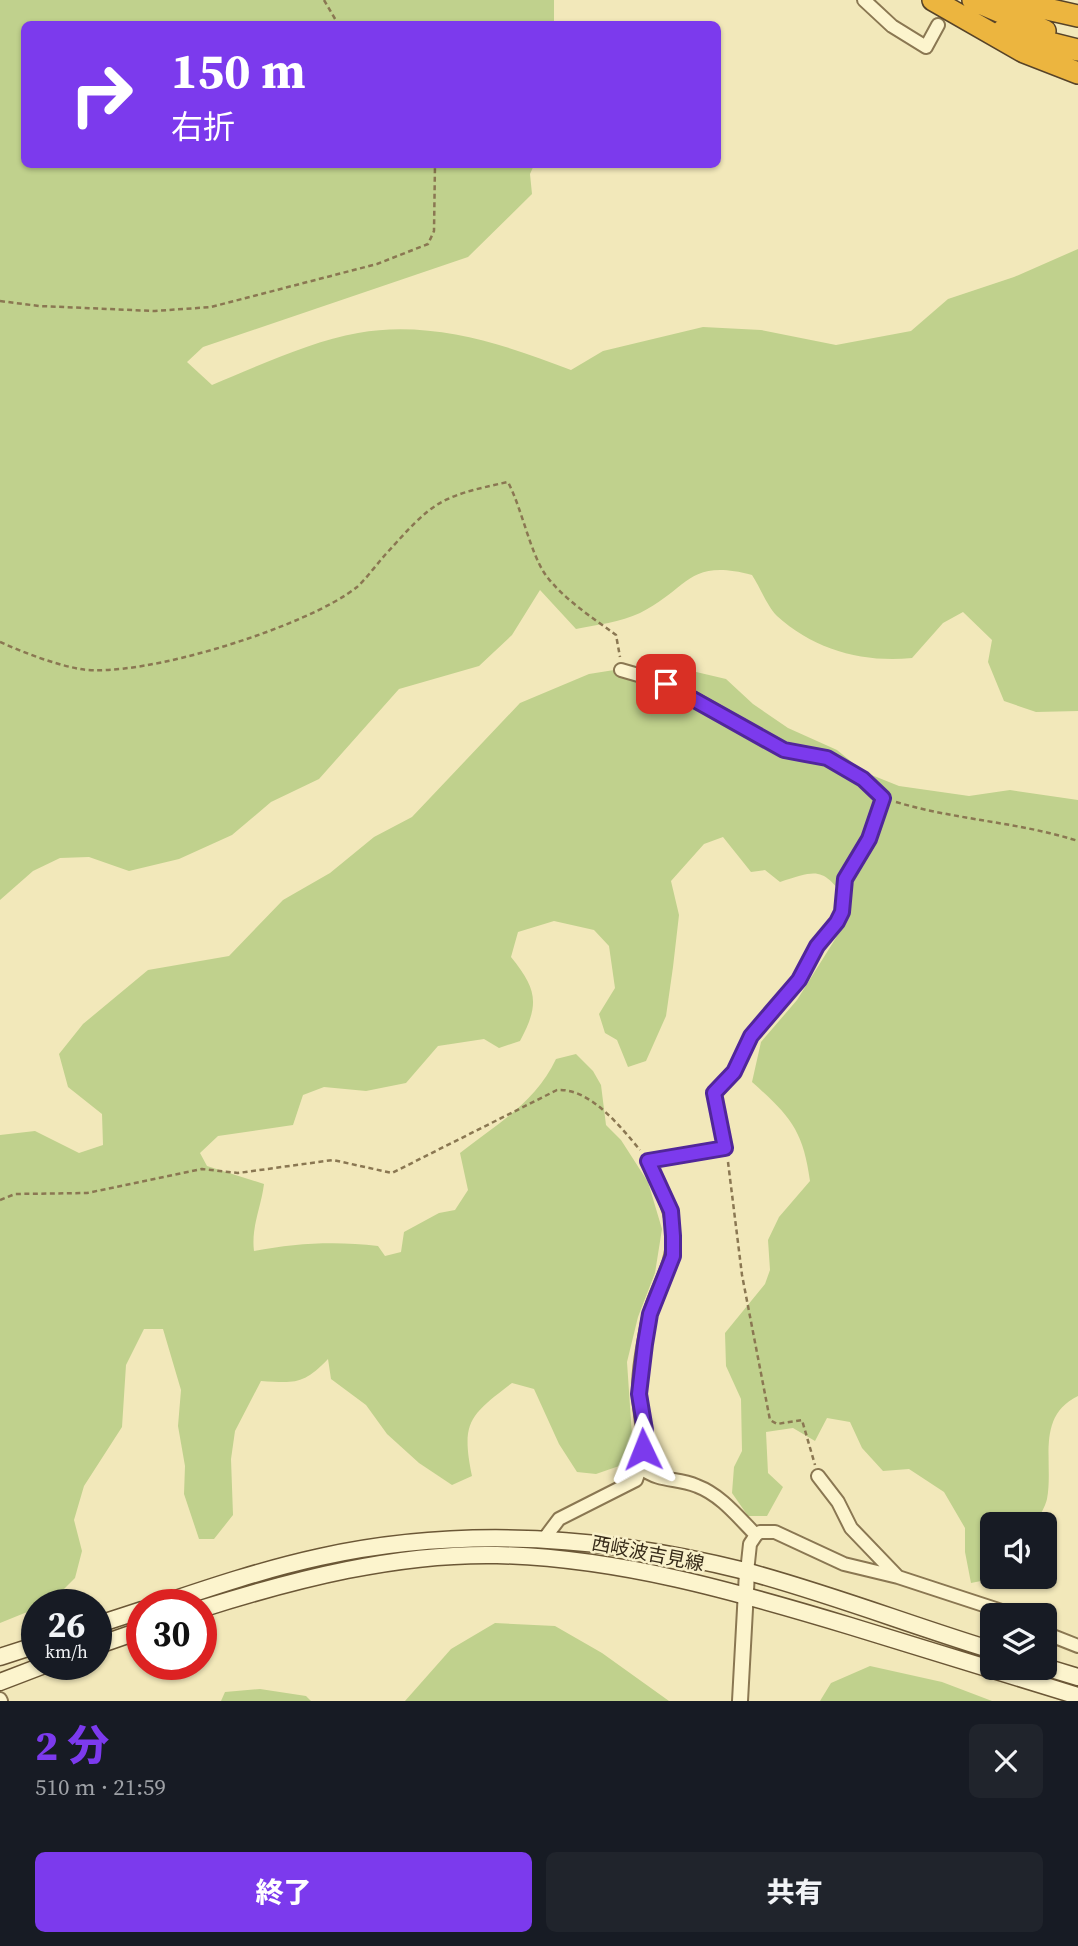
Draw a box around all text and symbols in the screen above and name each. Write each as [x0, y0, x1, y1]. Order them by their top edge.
text: 150 m [171, 37, 306, 104]
icon: right [56, 49, 147, 140]
text: 右折 [171, 105, 235, 149]
pin [636, 654, 696, 714]
icon: arrive [647, 665, 685, 703]
position arrow [606, 1412, 680, 1486]
map controls [980, 1512, 1057, 1680]
button: sound [980, 1512, 1057, 1589]
street label: 西岐波吉見線 [590, 1529, 706, 1577]
speed limit sign: 30 [126, 1589, 217, 1680]
text: 26 [48, 1601, 85, 1649]
button: layers [980, 1603, 1057, 1680]
text: km/h [45, 1639, 88, 1664]
text: 2 分 [35, 1716, 109, 1774]
button: close [969, 1724, 1043, 1798]
text: 510 m · 21:59 [35, 1771, 166, 1803]
button: 終了 [35, 1852, 532, 1932]
button: 共有 [546, 1852, 1043, 1932]

